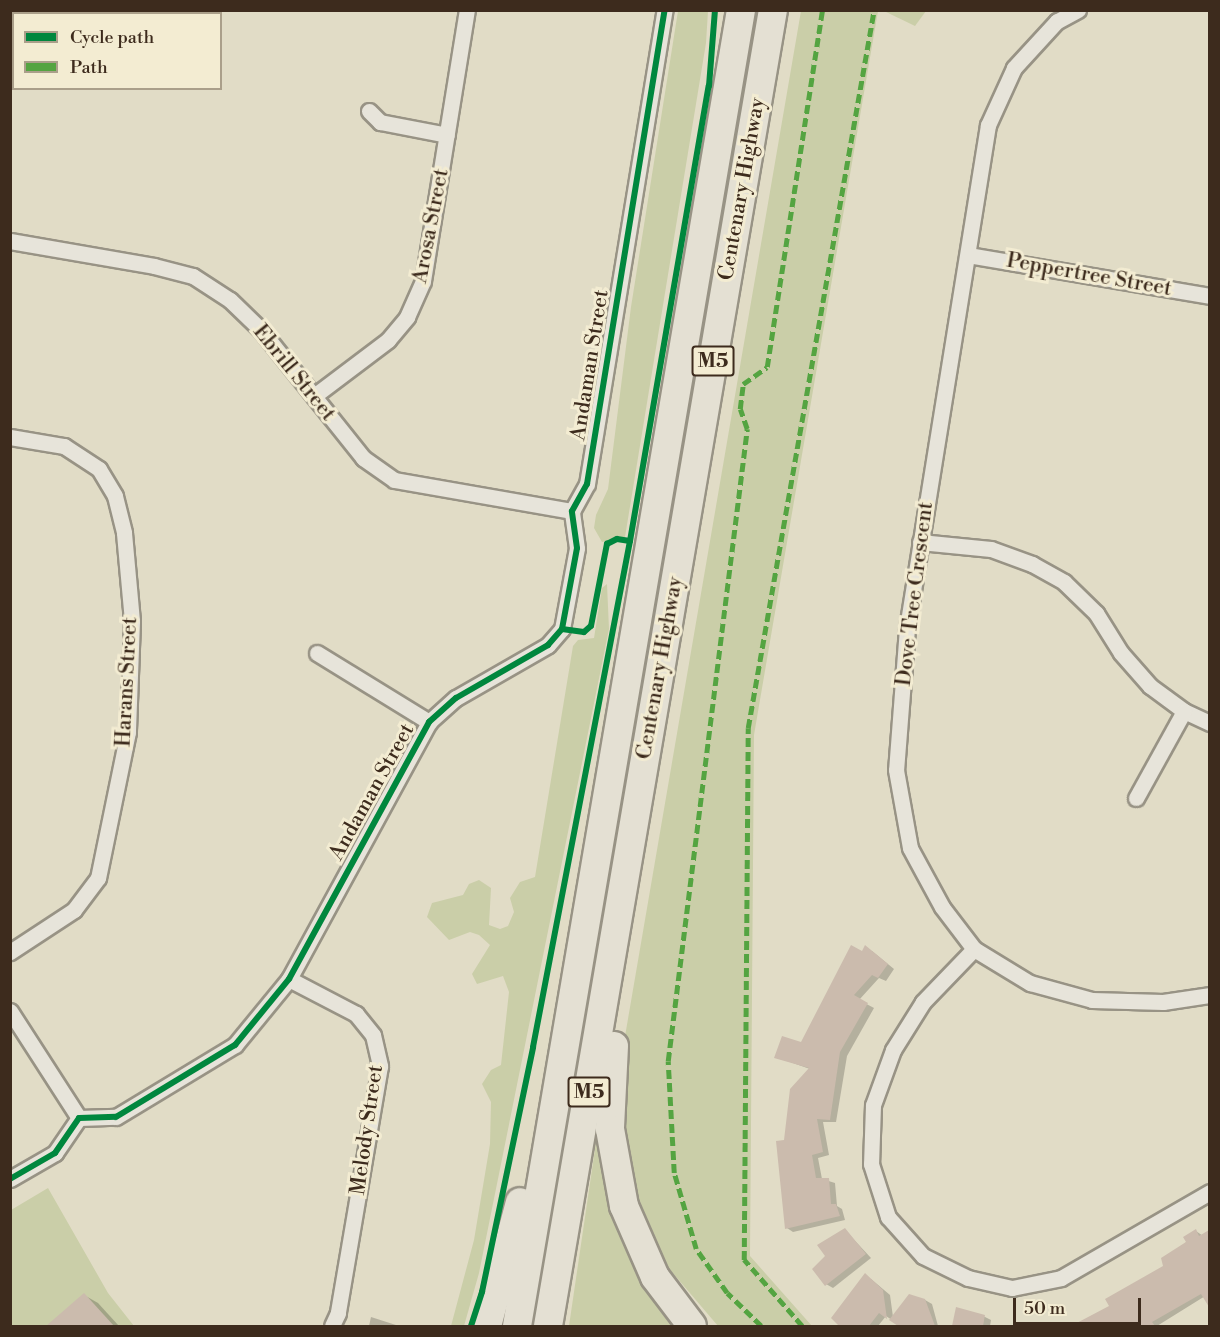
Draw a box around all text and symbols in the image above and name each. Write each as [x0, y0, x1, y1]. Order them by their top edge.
legend [12, 12, 222, 90]
text: Cycle path [70, 26, 154, 49]
text: Path [70, 56, 108, 79]
street label: Centenary Highway [714, 96, 770, 282]
street label: Arosa Street [408, 167, 454, 285]
street label: Peppertree Street [1005, 248, 1173, 302]
street label: Andaman Street [566, 288, 614, 442]
street label: Ebrill Street [247, 320, 341, 426]
road number: M5 [690, 344, 736, 378]
street label: Dove Tree Crescent [891, 500, 939, 688]
street label: Centenary Highway [632, 575, 688, 761]
street label: Harans Street [111, 616, 143, 748]
street label: Andaman Street [324, 719, 420, 865]
street label: Melody Street [345, 1063, 389, 1197]
road number: M5 [566, 1075, 612, 1109]
scale bar [1016, 1286, 1144, 1324]
text: 50 m [1024, 1297, 1065, 1320]

